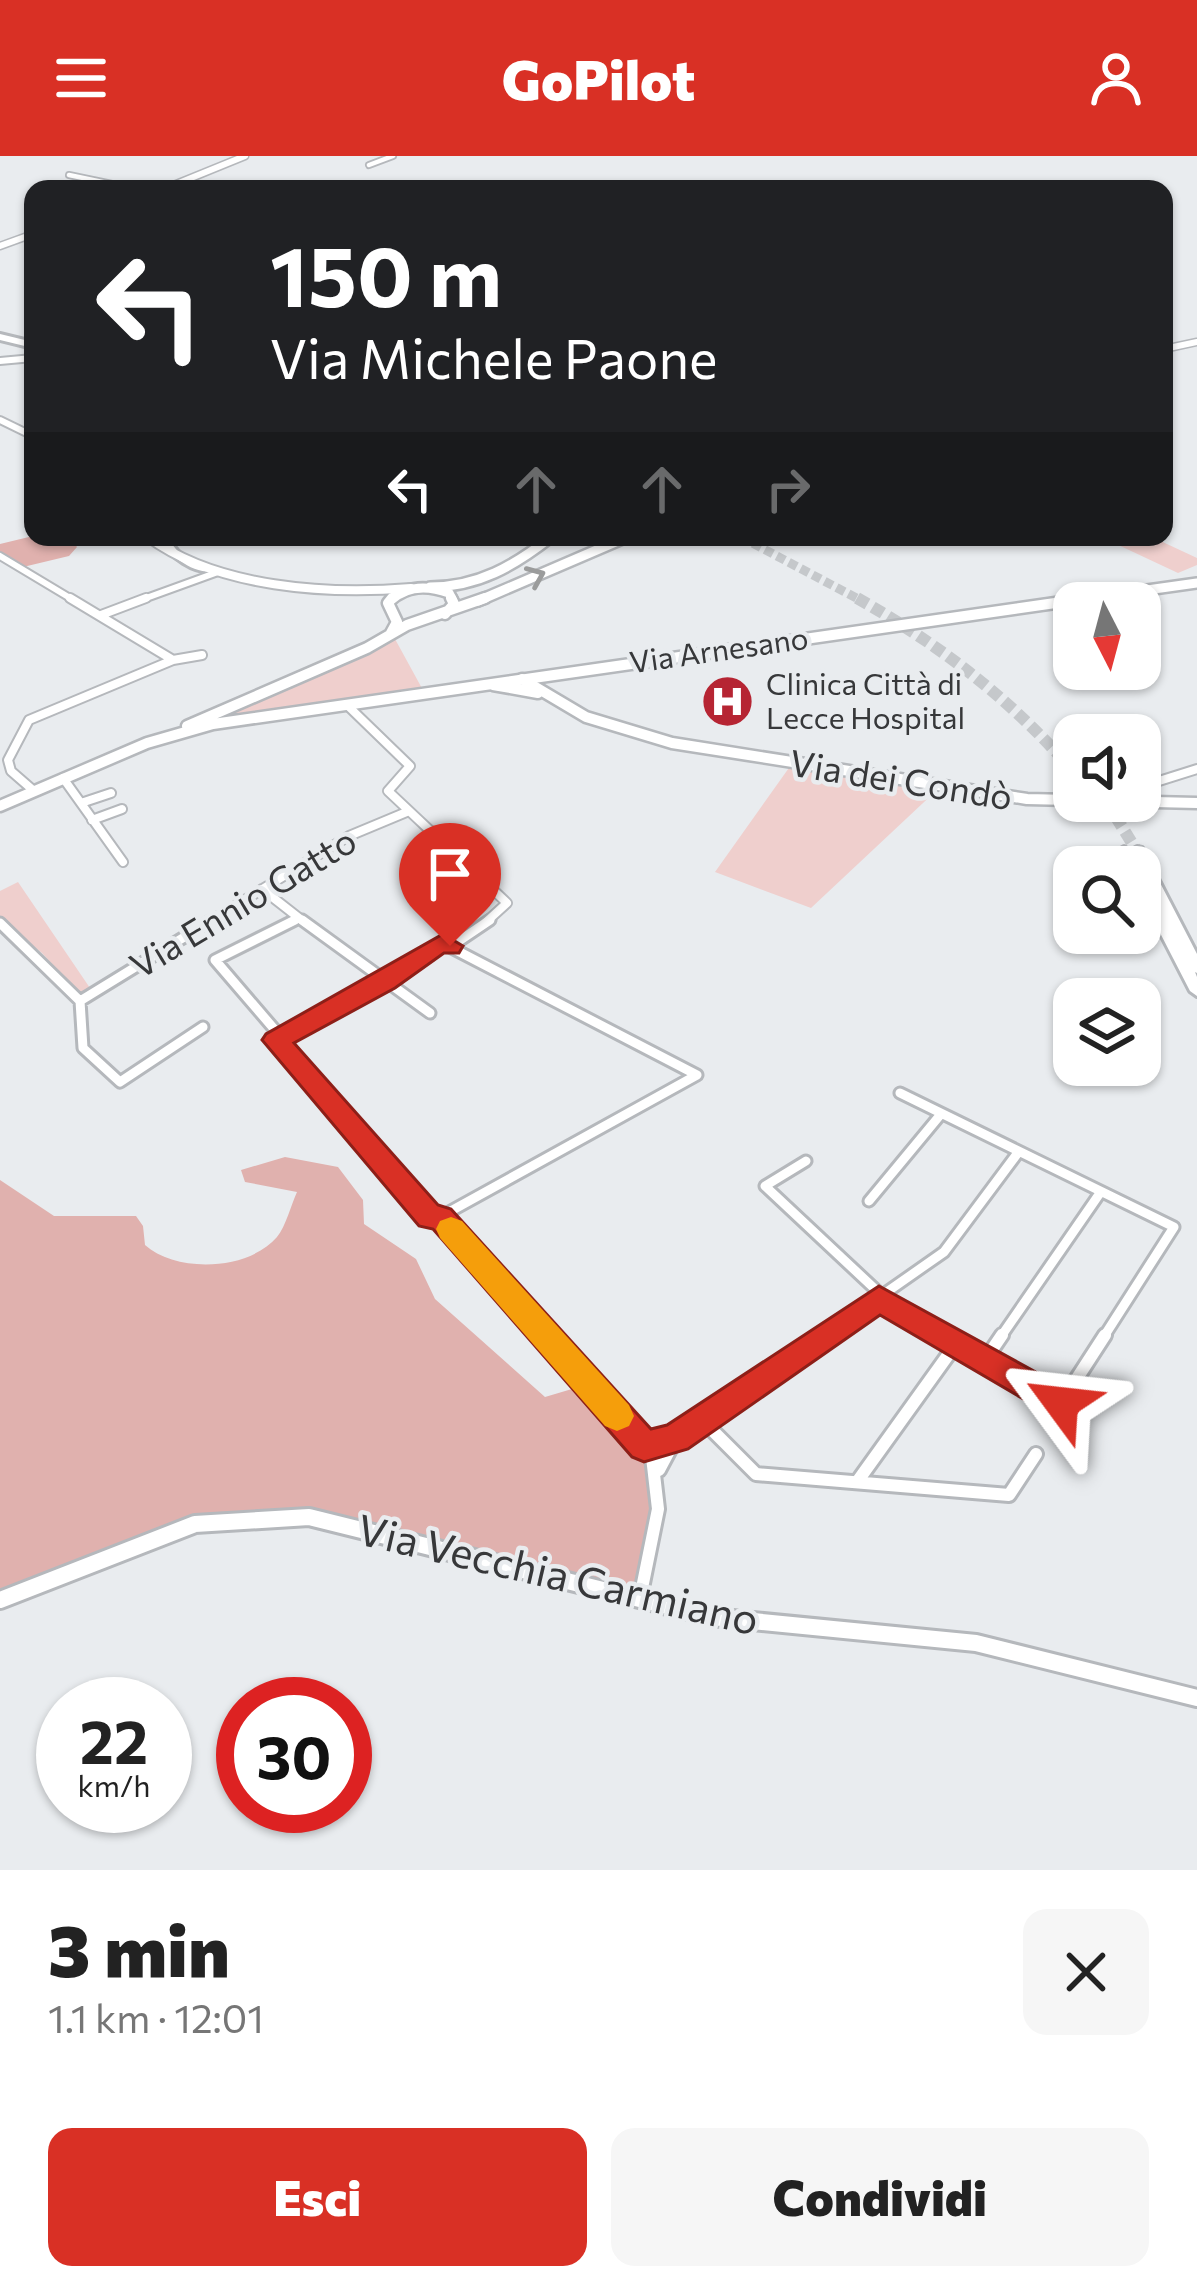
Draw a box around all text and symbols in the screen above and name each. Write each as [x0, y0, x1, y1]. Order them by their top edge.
icon: menu [48, 45, 114, 111]
text: GoPilot [502, 45, 695, 111]
icon: person [1083, 45, 1149, 111]
text: 150 m [270, 222, 502, 324]
icon: left [72, 228, 228, 384]
text: Via Michele Paone [270, 324, 718, 390]
icon: left [377, 456, 443, 522]
icon: ahead [503, 456, 569, 522]
icon: ahead [629, 456, 695, 522]
icon: right [755, 456, 821, 522]
one-way arrow [524, 566, 545, 590]
north arrow [1053, 582, 1161, 690]
map controls [1053, 582, 1161, 1086]
street label: Via Arnesano [627, 618, 810, 679]
place label: Clinica Città di Lecce Hospital [766, 664, 965, 735]
hospital icon: Clinica Città di Lecce Hospital [699, 674, 755, 730]
button: sound [1053, 714, 1161, 822]
street label: Via dei Condò [787, 739, 1016, 817]
street label: Via Ennio Gatto [121, 817, 363, 986]
pin [399, 823, 501, 946]
icon: arrive [417, 841, 483, 907]
button: search [1053, 846, 1161, 954]
button: layers [1053, 978, 1161, 1086]
position arrow [998, 1340, 1124, 1466]
street label: Via Vecchia Carmiano [353, 1502, 764, 1645]
speed limit sign: 30 [216, 1677, 372, 1833]
text: 22 [80, 1703, 148, 1776]
text: km/h [78, 1766, 150, 1803]
text: 3 min [48, 1904, 230, 1992]
button: close [1023, 1909, 1149, 2035]
text: 1.1 km · 12:01 [48, 1993, 264, 2041]
button: Esci [48, 2128, 587, 2266]
button: Condividi [611, 2128, 1149, 2266]

